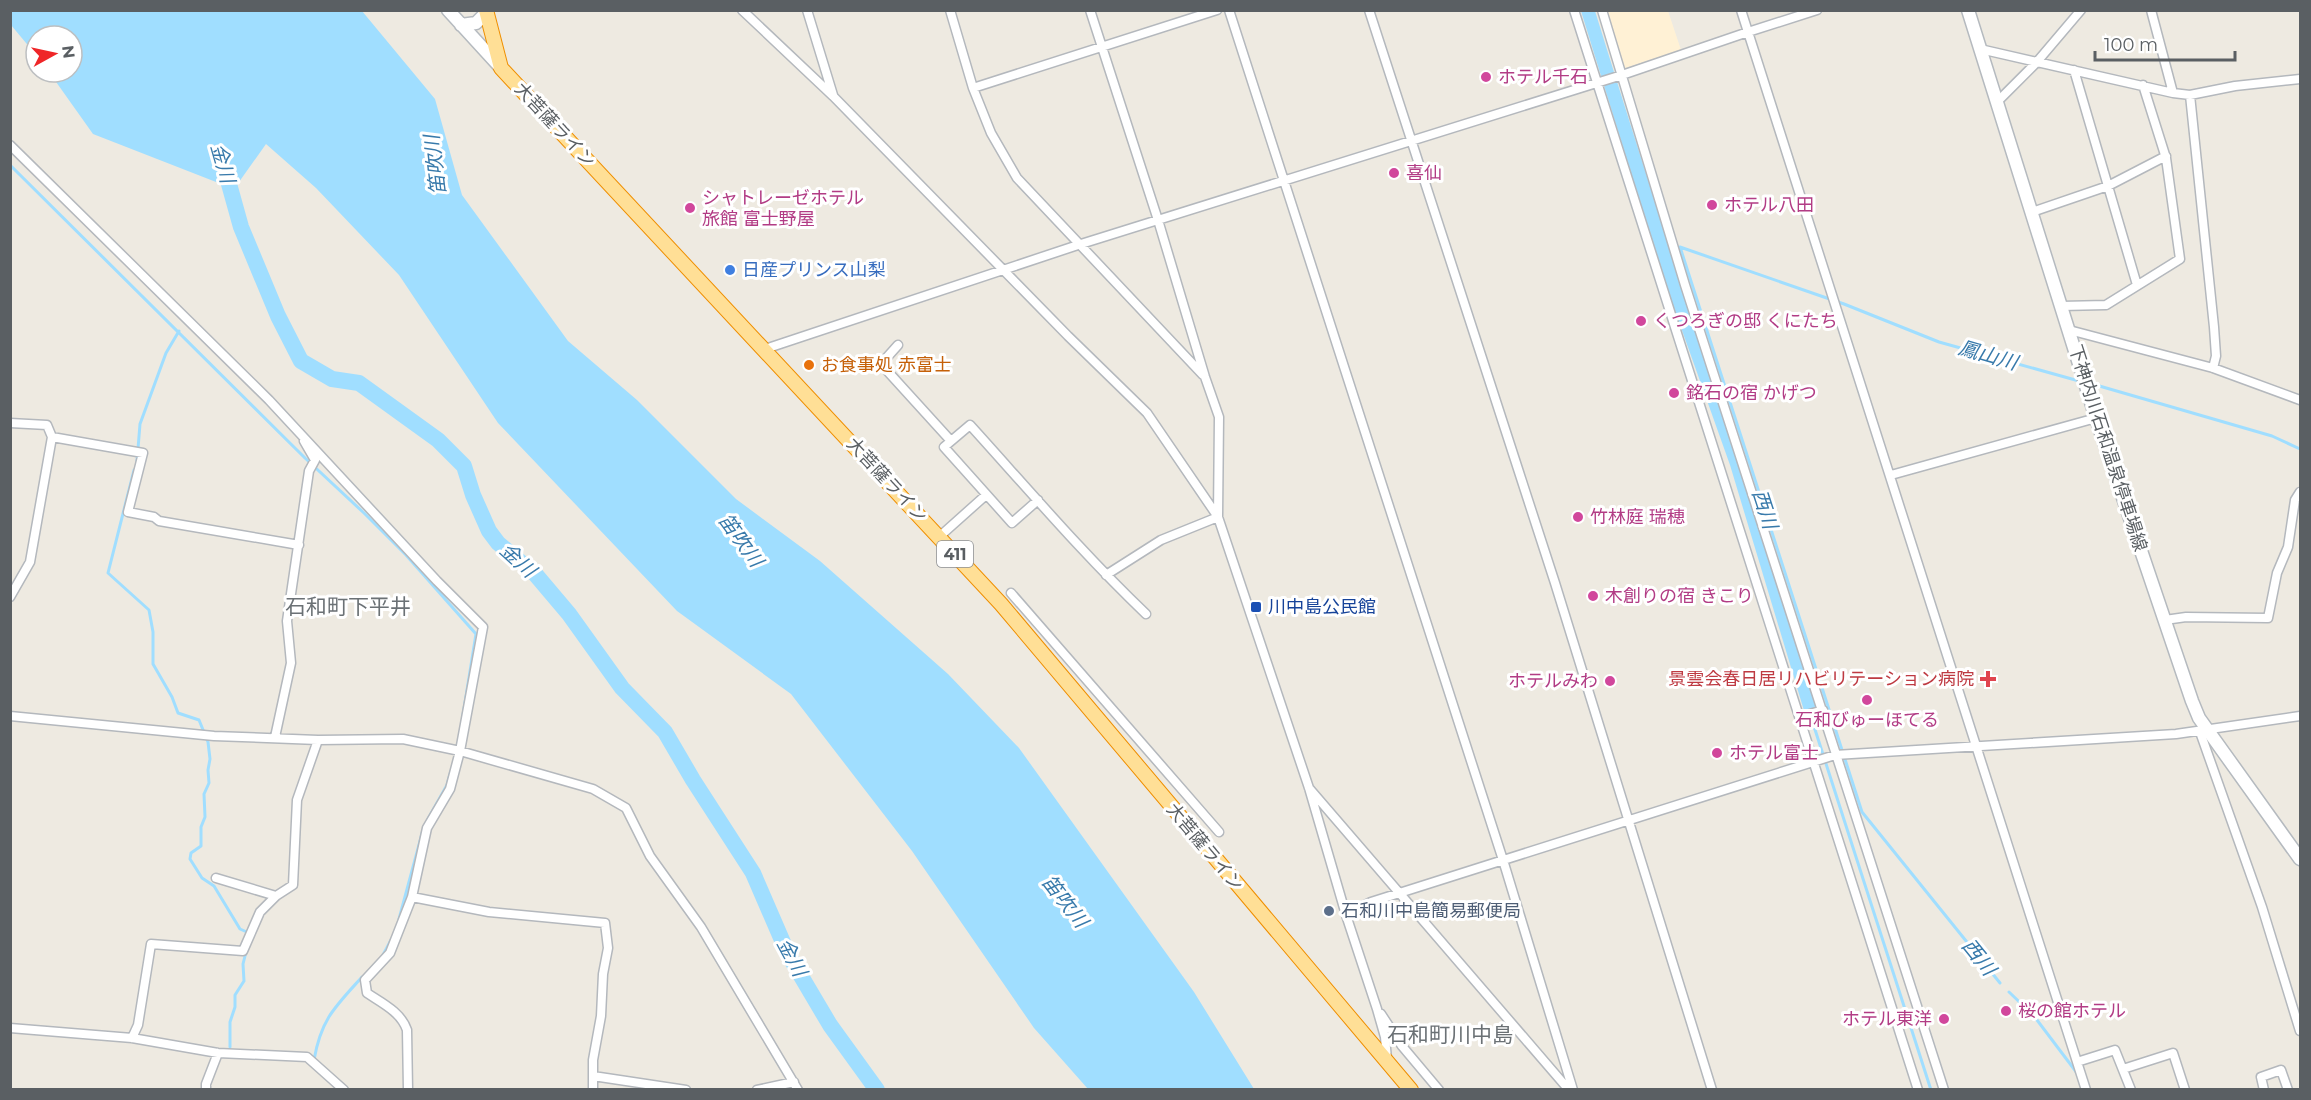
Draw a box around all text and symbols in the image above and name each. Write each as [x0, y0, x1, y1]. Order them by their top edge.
north arrow [24, 24, 84, 84]
scale bar [2095, 24, 2234, 62]
text: 100 m [2104, 34, 2158, 56]
text: N [58, 44, 79, 60]
place label: ホテル千石 [1498, 66, 1588, 88]
marker: ホテル千石 [1479, 70, 1493, 84]
street label: 大菩薩ライン [510, 78, 600, 172]
water label: 笛吹川 [419, 132, 451, 196]
water label: 金川 [206, 140, 241, 187]
place label: 喜仙 [1406, 162, 1442, 184]
marker: 喜仙 [1387, 166, 1401, 180]
place label: シャトレーゼホテル 旅館 富士野屋 [702, 187, 864, 230]
place label: ホテル八田 [1724, 194, 1814, 216]
marker: ホテル八田 [1705, 198, 1719, 212]
marker: シャトレーゼホテル 旅館 富士野屋 [683, 201, 697, 215]
place label: 日産プリンス山梨 [742, 259, 886, 281]
marker: 日産プリンス山梨 [723, 263, 737, 277]
place label: くつろぎの邸 くにたち [1653, 310, 1838, 332]
marker: くつろぎの邸 くにたち [1634, 314, 1648, 328]
water label: 鳳山川 [1956, 335, 2022, 375]
street label: 下神内川石和温泉停車場線 [2064, 342, 2152, 554]
place label: お食事処 赤富士 [821, 354, 952, 376]
marker: お食事処 赤富士 [802, 358, 816, 372]
place label: 銘石の宿 かげつ [1686, 382, 1817, 404]
marker: 銘石の宿 かげつ [1667, 386, 1681, 400]
street label: 大菩薩ライン [842, 433, 932, 527]
water label: 西川 [1747, 486, 1783, 534]
place label: 竹林庭 瑞穂 [1590, 506, 1685, 528]
water label: 笛吹川 [714, 509, 770, 573]
marker: 竹林庭 瑞穂 [1571, 510, 1585, 524]
water label: 金川 [495, 538, 542, 584]
road number: 411 [937, 541, 973, 567]
place label: 木創りの宿 きこり [1605, 585, 1754, 607]
marker: 木創りの宿 きこり [1586, 589, 1600, 603]
district label: 石和町下平井 [285, 594, 411, 619]
place label: 川中島公民館 [1268, 596, 1376, 618]
marker: 川中島公民館 [1249, 600, 1263, 614]
place label: 景雲会春日居リハビリテーション病院 [1668, 668, 1974, 690]
place label: ホテルみわ [1508, 670, 1598, 692]
marker: 景雲会春日居リハビリテーション病院 [1979, 670, 1997, 688]
marker: ホテルみわ [1603, 674, 1617, 688]
marker: 石和びゅーほてる [1860, 693, 1874, 707]
place label: 石和びゅーほてる [1795, 709, 1939, 731]
place label: ホテル富士 [1729, 742, 1819, 764]
marker: ホテル富士 [1710, 746, 1724, 760]
street label: 大菩薩ライン [1162, 799, 1248, 895]
water label: 笛吹川 [1037, 870, 1094, 934]
place label: 石和川中島簡易郵便局 [1341, 900, 1521, 922]
marker: 石和川中島簡易郵便局 [1322, 904, 1336, 918]
water label: 金川 [772, 934, 813, 982]
water label: 西川 [1957, 934, 2002, 982]
place label: 桜の館ホテル [2018, 1000, 2126, 1022]
marker: 桜の館ホテル [1999, 1004, 2013, 1018]
place label: ホテル東洋 [1842, 1008, 1932, 1030]
marker: ホテル東洋 [1937, 1012, 1951, 1026]
district label: 石和町川中島 [1387, 1022, 1513, 1047]

